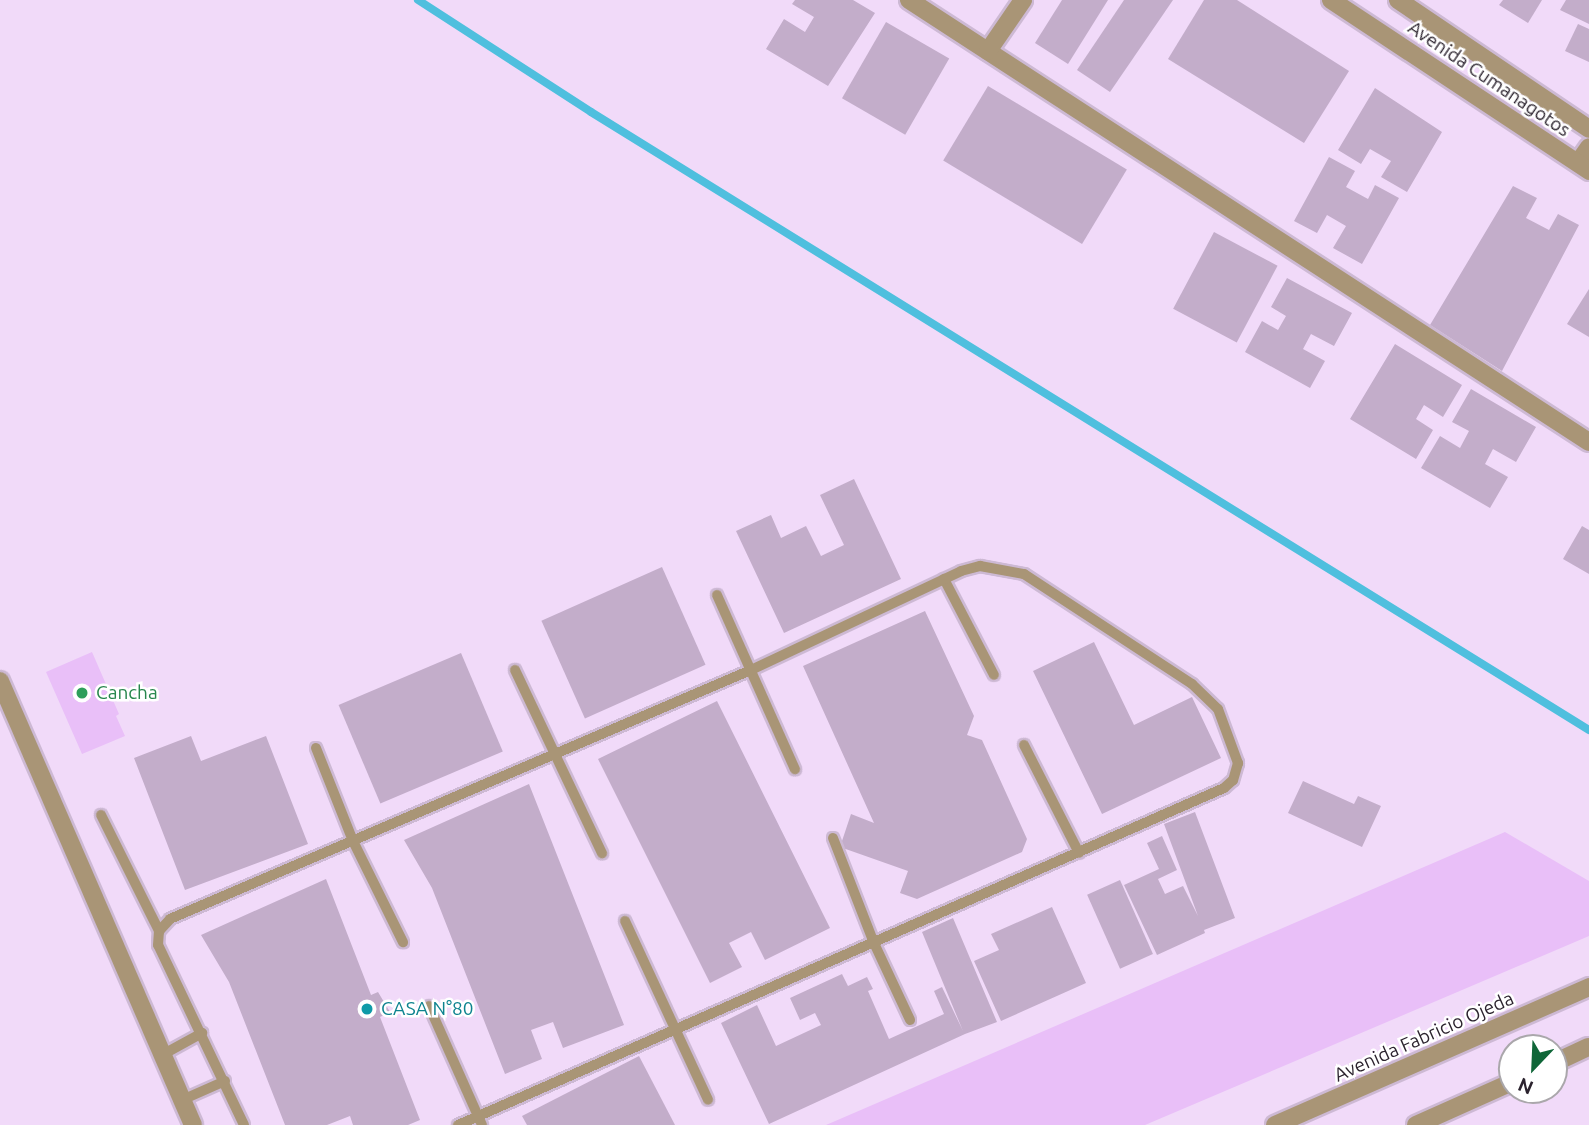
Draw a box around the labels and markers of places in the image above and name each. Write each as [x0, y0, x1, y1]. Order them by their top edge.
place label: Cancha [96, 682, 158, 704]
marker: Cancha [74, 685, 90, 701]
place label: CASA N°80 [381, 998, 474, 1020]
marker: CASA N°80 [359, 1001, 375, 1017]

